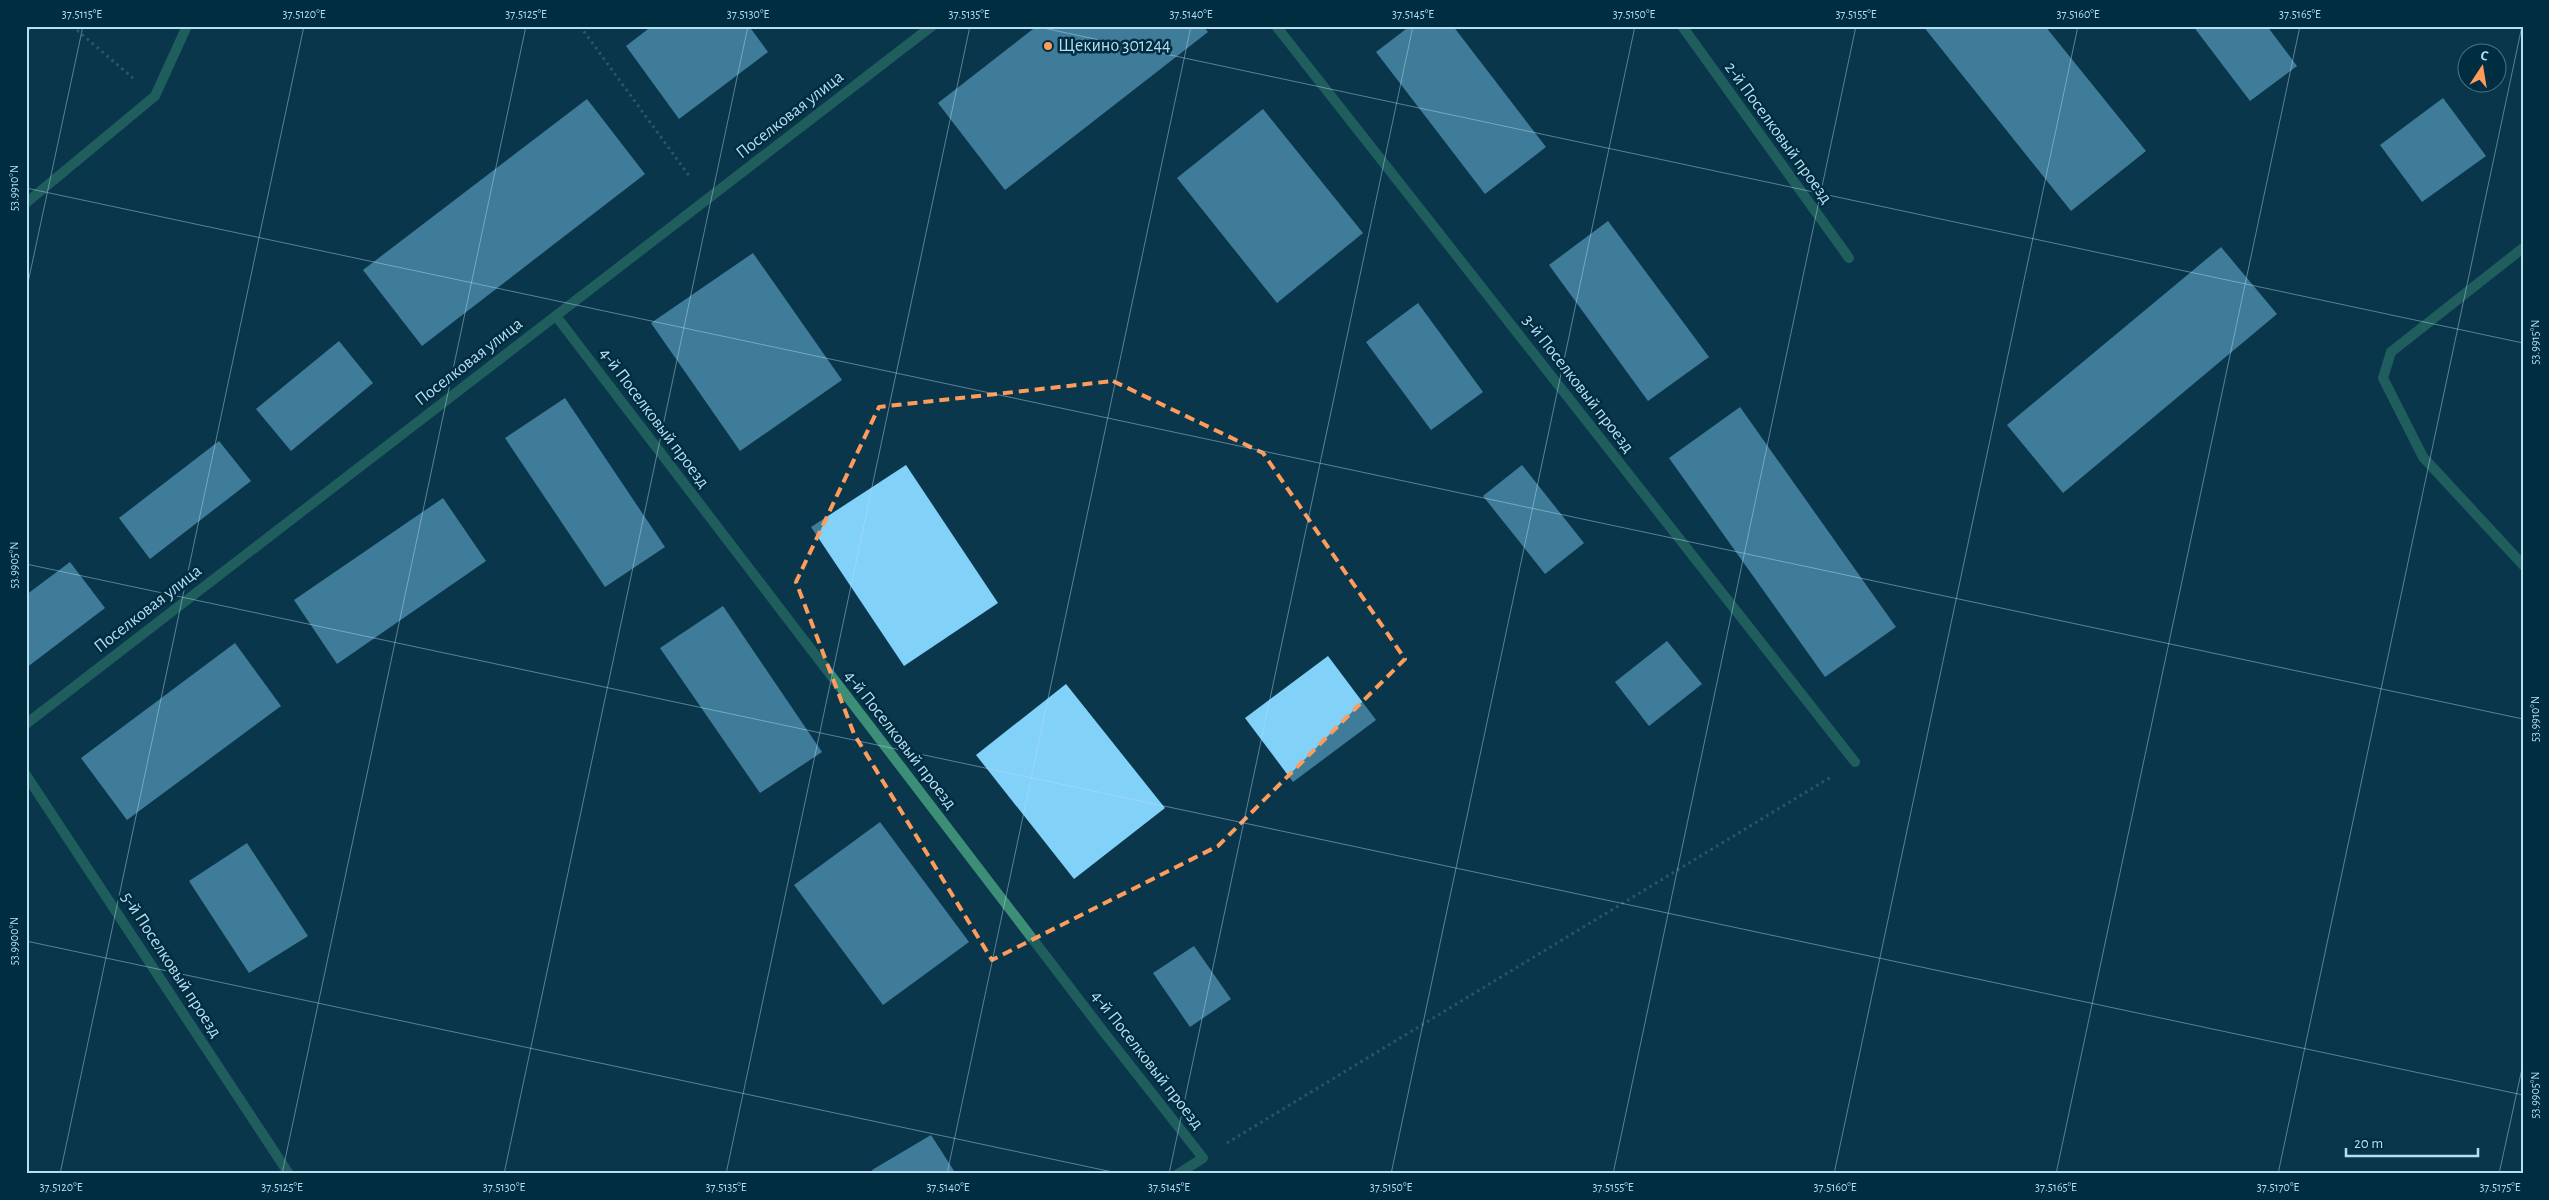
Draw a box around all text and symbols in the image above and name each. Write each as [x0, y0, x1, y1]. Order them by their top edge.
text: 37.5115°E [62, 8, 102, 20]
text: 37.5120°E [283, 8, 326, 20]
text: 37.5125°E [505, 8, 547, 20]
text: 37.5130°E [727, 8, 769, 20]
text: 37.5135°E [948, 8, 990, 20]
text: 37.5140°E [1169, 8, 1213, 20]
text: 37.5145°E [1392, 8, 1434, 20]
text: 37.5150°E [1613, 8, 1655, 20]
text: 37.5155°E [1835, 8, 1877, 20]
text: 37.5160°E [2056, 8, 2100, 20]
text: 37.5165°E [2279, 8, 2321, 20]
place label: Щекино 301244 [1058, 37, 1171, 55]
marker: Щекино 301244 [1042, 40, 1054, 52]
north arrow [2456, 42, 2506, 92]
text: С [2479, 49, 2490, 64]
street label: 2-й Поселковый проезд [1721, 59, 1835, 207]
street label: Поселковая улица [733, 68, 847, 162]
text: 53.9910°N [8, 165, 20, 211]
street label: 3-й Поселковый проезд [1519, 312, 1637, 456]
street label: Поселковая улица [412, 315, 526, 409]
text: 53.9915°N [2529, 320, 2541, 364]
street label: 4-й Поселковый проезд [595, 344, 713, 492]
text: 53.9905°N [8, 541, 20, 589]
street label: Поселковая улица [91, 562, 205, 656]
street label: 4-й Поселковый проезд [840, 667, 960, 813]
text: 53.9910°N [2529, 696, 2541, 742]
street label: 5-й Поселковый проезд [117, 889, 225, 1041]
text: 53.9900°N [8, 917, 20, 965]
street label: 4-й Поселковый проезд [1087, 987, 1207, 1133]
text: 53.9905°N [2529, 1071, 2541, 1119]
scale bar [2346, 1125, 2479, 1157]
text: 20 m [2354, 1136, 2383, 1151]
text: 37.5120°E [40, 1181, 83, 1193]
text: 37.5125°E [261, 1181, 303, 1193]
text: 37.5130°E [483, 1181, 525, 1193]
text: 37.5135°E [705, 1181, 747, 1193]
text: 37.5140°E [926, 1181, 970, 1193]
text: 37.5145°E [1148, 1181, 1190, 1193]
text: 37.5150°E [1370, 1181, 1412, 1193]
text: 37.5155°E [1592, 1181, 1634, 1193]
text: 37.5160°E [1813, 1181, 1857, 1193]
text: 37.5165°E [2035, 1181, 2077, 1193]
text: 37.5170°E [2257, 1181, 2299, 1193]
text: 37.5175°E [2479, 1181, 2521, 1193]

